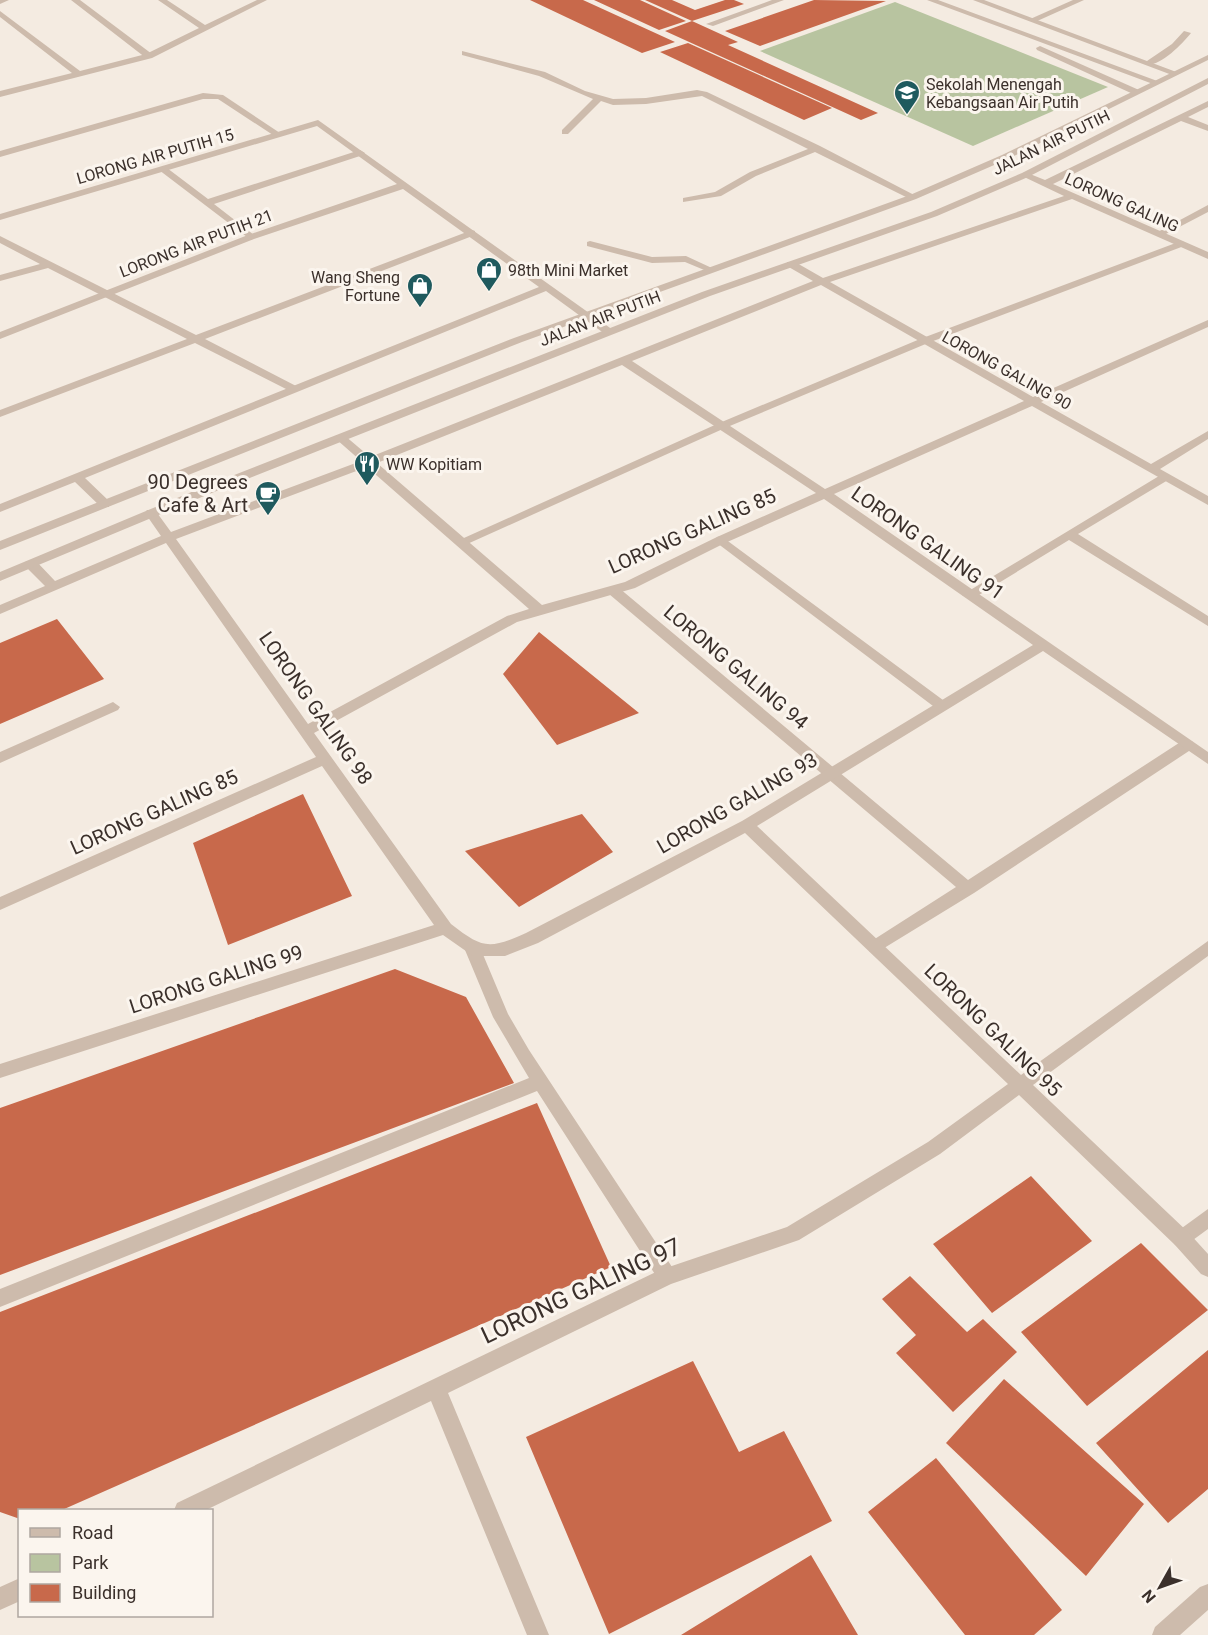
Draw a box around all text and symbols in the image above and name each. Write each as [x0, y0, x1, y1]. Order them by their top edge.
place label: Sekolah Menengah Kebangsaan Air Putih [926, 75, 1079, 112]
school or university icon: Sekolah Menengah Kebangsaan Air Putih [892, 78, 922, 116]
street label: JALAN AIR PUTIH [989, 106, 1113, 179]
street label: LORONG AIR PUTIH 15 [74, 125, 236, 188]
street label: LORONG GALING [1062, 169, 1182, 236]
street label: LORONG AIR PUTIH 21 [117, 205, 275, 281]
shop icon: 98th Mini Market [474, 255, 504, 293]
place label: 98th Mini Market [508, 261, 628, 280]
place label: Wang Sheng Fortune [311, 268, 400, 305]
shop icon: Wang Sheng Fortune [405, 271, 435, 309]
street label: JALAN AIR PUTIH [537, 287, 663, 350]
street label: LORONG GALING 90 [939, 327, 1075, 414]
restaurant icon: WW Kopitiam [352, 449, 382, 487]
place label: WW Kopitiam [386, 455, 482, 474]
place label: 90 Degrees Cafe & Art [147, 470, 248, 517]
cafe icon: 90 Degrees Cafe & Art [253, 479, 283, 517]
street label: LORONG GALING 91 [847, 481, 1009, 605]
street label: LORONG GALING 85 [604, 483, 780, 579]
street label: LORONG GALING 94 [659, 600, 813, 734]
street label: LORONG GALING 98 [254, 627, 378, 789]
street label: LORONG GALING 93 [653, 747, 821, 859]
street label: LORONG GALING 85 [66, 764, 242, 860]
street label: LORONG GALING 99 [126, 940, 306, 1018]
street label: LORONG GALING 95 [920, 958, 1066, 1102]
street label: LORONG GALING 97 [477, 1232, 685, 1350]
legend [18, 1509, 213, 1617]
text: Road [72, 1522, 113, 1543]
text: Park [72, 1552, 109, 1573]
north arrow [1130, 1557, 1190, 1617]
text: Building [72, 1582, 136, 1603]
text: N [1138, 1586, 1160, 1607]

